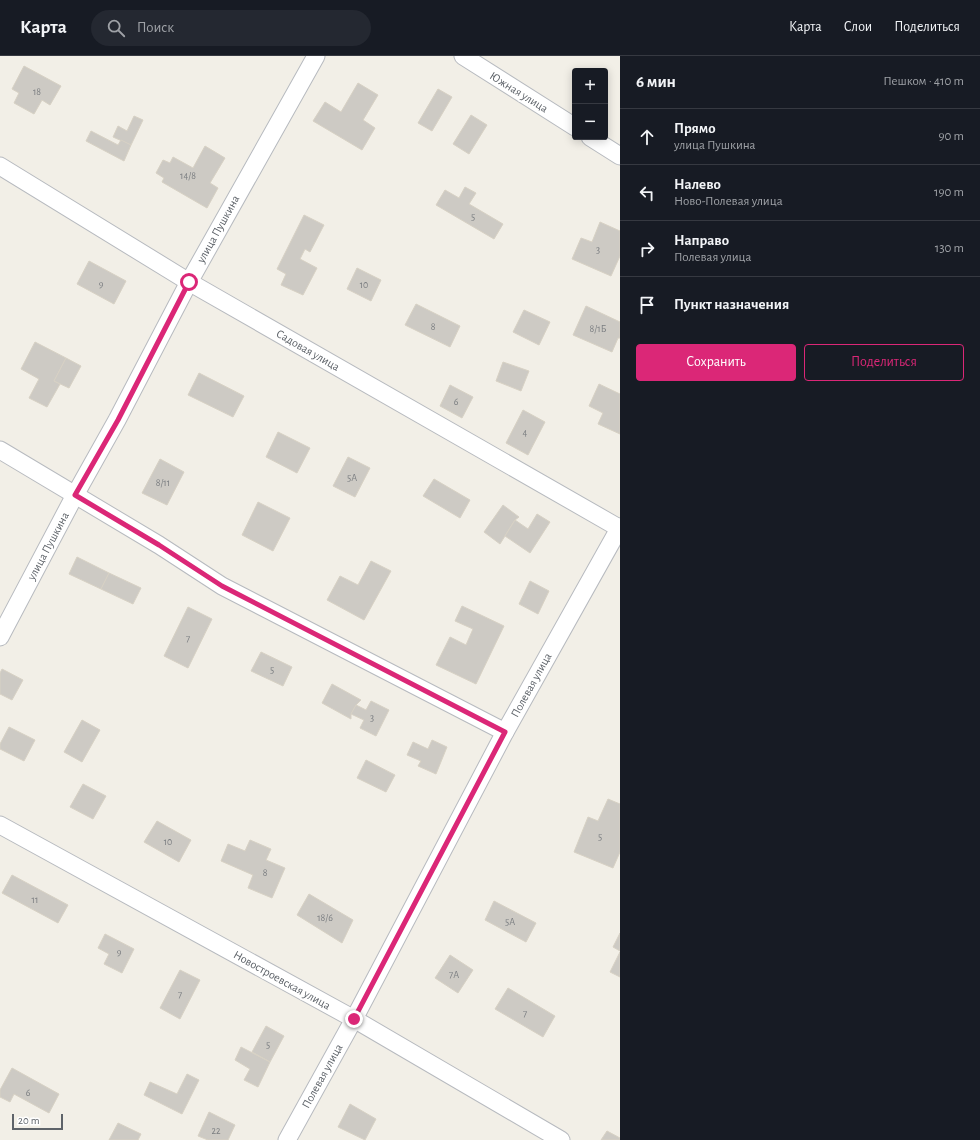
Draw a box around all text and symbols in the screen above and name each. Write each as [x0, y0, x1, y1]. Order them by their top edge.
search box [91, 10, 371, 46]
icon: search [105, 17, 127, 39]
text: Карта [20, 18, 67, 37]
text: Поиск [137, 20, 174, 35]
text: Карта [789, 20, 822, 34]
text: Слои [844, 20, 872, 34]
text: Поделиться [894, 20, 960, 34]
map controls [572, 68, 608, 140]
button: + [572, 68, 608, 104]
street label: Южная улица [487, 69, 551, 116]
text: 6 мин [636, 73, 676, 90]
text: Пешком · 410 m [883, 75, 964, 88]
house number: 18 [33, 87, 41, 97]
button: − [572, 104, 608, 140]
text: Прямо [674, 121, 716, 136]
icon: ahead [636, 126, 658, 148]
text: 90 m [938, 130, 964, 143]
text: улица Пушкина [674, 139, 756, 152]
house number: 14/8 [180, 171, 196, 181]
text: Налево [674, 177, 721, 192]
icon: left [636, 182, 658, 204]
text: 190 m [934, 186, 964, 199]
street label: улица Пушкина [194, 193, 243, 266]
text: Ново-Полевая улица [674, 195, 783, 208]
house number: 5 [471, 212, 475, 222]
text: Направо [674, 233, 729, 248]
icon: right [636, 238, 658, 260]
text: 130 m [935, 242, 964, 255]
house number: 3 [596, 245, 600, 255]
text: Полевая улица [674, 251, 752, 264]
route start [180, 273, 198, 291]
house number: 9 [99, 279, 104, 289]
house number: 10 [360, 280, 368, 290]
icon: arrive [636, 294, 658, 316]
text: Пункт назначения [674, 297, 789, 312]
house number: 8 [431, 322, 436, 332]
house number: 8/1Б [590, 324, 607, 334]
street label: Садовая улица [274, 327, 342, 374]
button: Сохранить [636, 344, 796, 381]
button: Поделиться [804, 344, 964, 381]
house number: 6 [454, 397, 459, 407]
house number: 4 [523, 428, 528, 438]
house number: 5А [347, 473, 357, 483]
house number: 8/11 [156, 478, 170, 488]
street label: улица Пушкина [25, 509, 72, 583]
house number: 7 [186, 634, 190, 644]
street label: Полевая улица [508, 650, 555, 720]
house number: 5 [270, 665, 274, 675]
house number: 3 [370, 713, 374, 723]
house number: 5 [598, 832, 602, 842]
house number: 10 [164, 837, 172, 847]
house number: 8 [263, 868, 268, 878]
house number: 11 [32, 895, 38, 905]
house number: 18/6 [317, 913, 333, 923]
house number: 5А [505, 917, 515, 927]
house number: 9 [117, 947, 122, 957]
street label: Новостроевская улица [231, 948, 333, 1013]
house number: 7А [449, 970, 459, 980]
house number: 7 [178, 990, 182, 1000]
house number: 7 [523, 1009, 527, 1019]
route end [345, 1010, 363, 1028]
house number: 5 [266, 1040, 270, 1050]
street label: Полевая улица [299, 1041, 346, 1111]
house number: 6 [26, 1088, 31, 1098]
scale bar [12, 1112, 63, 1131]
text: 20 m [18, 1115, 39, 1126]
house number: 22 [211, 1126, 221, 1136]

